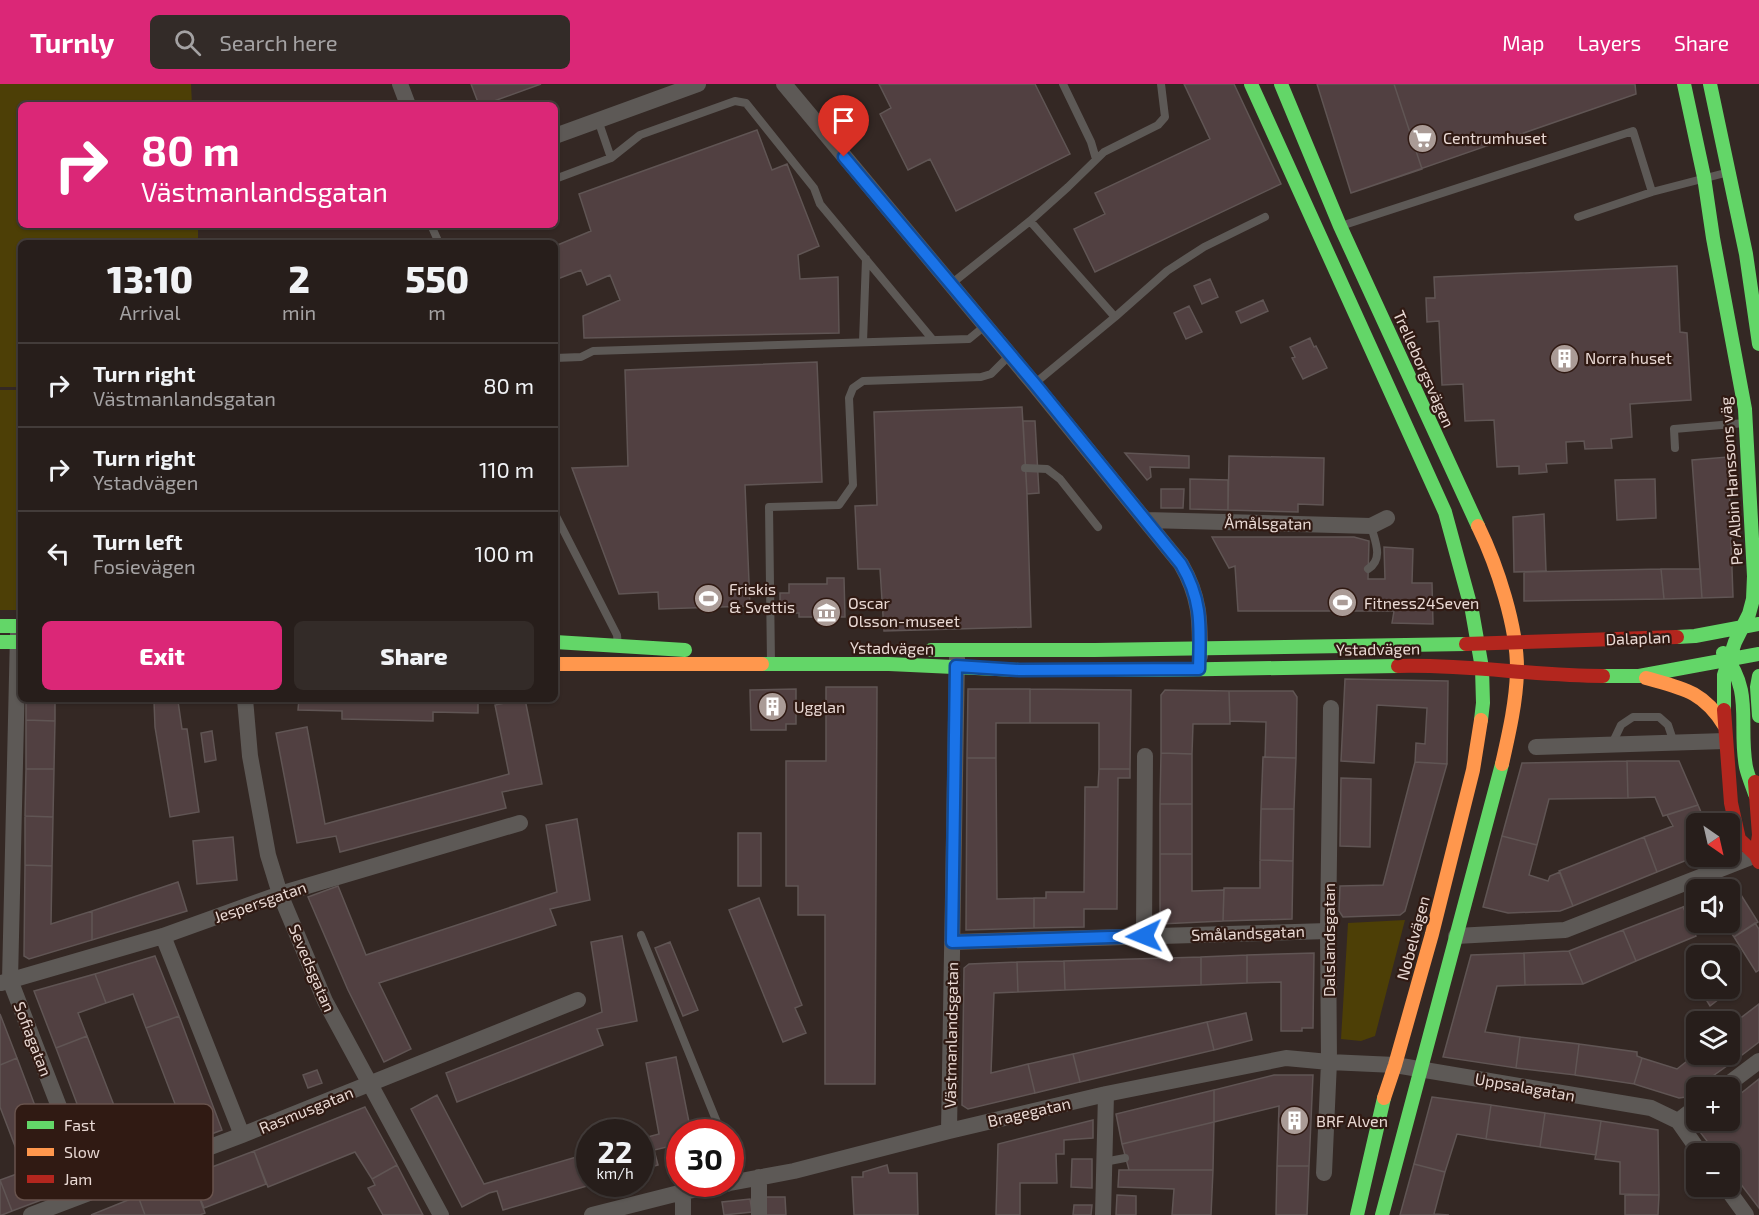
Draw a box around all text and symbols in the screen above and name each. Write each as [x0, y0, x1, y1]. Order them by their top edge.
search box [150, 15, 570, 69]
text: Turnly [30, 25, 114, 59]
icon: search [171, 26, 204, 59]
text: Search here [219, 29, 338, 55]
text: Map [1502, 30, 1544, 55]
text: Layers [1577, 30, 1641, 55]
text: Share [1674, 30, 1729, 55]
pin [818, 95, 869, 157]
icon: arrive [827, 104, 860, 137]
supermarket icon: Centrumhuset [1406, 122, 1438, 154]
text: 80 m [141, 124, 240, 174]
icon: right [42, 126, 120, 204]
place label: Centrumhuset [1443, 128, 1547, 147]
text: Västmanlandsgatan [141, 175, 388, 207]
text: 13:10 [107, 257, 193, 300]
text: 2 [289, 257, 310, 300]
text: 550 [405, 257, 469, 300]
text: Arrival [120, 300, 180, 324]
text: min [282, 300, 316, 324]
text: m [428, 300, 446, 324]
street label: Trelleborgsvägen [1390, 307, 1459, 430]
building icon: Norra huset [1548, 342, 1580, 374]
place label: Norra huset [1585, 348, 1672, 367]
text: Turn right [93, 360, 195, 386]
icon: right [42, 369, 75, 402]
text: 80 m [483, 372, 534, 398]
text: Västmanlandsgatan [93, 386, 276, 410]
street label: Per Albin Hanssons väg [1715, 396, 1746, 566]
text: Turn right [93, 444, 195, 470]
icon: right [42, 453, 75, 486]
text: 110 m [479, 456, 534, 482]
text: Ystadvägen [93, 470, 198, 494]
street label: Åmålsgatan [1224, 512, 1312, 533]
text: Turn left [93, 528, 182, 554]
icon: left [42, 537, 75, 570]
text: 100 m [475, 540, 534, 566]
text: Fosievägen [93, 554, 196, 578]
place label: Friskis & Svettis [729, 579, 795, 616]
sports icon: Friskis & Svettis [692, 582, 724, 614]
sports icon: Fitness24Seven [1327, 587, 1359, 619]
place label: Oscar Olsson-museet [848, 593, 960, 630]
place label: Fitness24Seven [1364, 593, 1479, 612]
museum icon: Oscar Olsson-museet [811, 596, 843, 628]
button: Exit [42, 621, 282, 690]
button: Share [294, 621, 534, 690]
street label: Dalaplan [1605, 627, 1671, 648]
street label: Ystadvägen [850, 637, 934, 658]
street label: Ystadvägen [1336, 638, 1420, 659]
building icon: Ugglan [757, 691, 789, 723]
place label: Ugglan [794, 697, 845, 716]
north arrow [1686, 813, 1740, 867]
map controls [1686, 813, 1740, 1197]
street label: Jespersgatan [211, 877, 308, 926]
button: sound [1686, 879, 1740, 933]
street label: Dalslandsgatan [1319, 883, 1338, 997]
street label: Nobelvägen [1392, 894, 1433, 982]
position arrow [1112, 904, 1176, 968]
street label: Sevedsgatan [285, 921, 339, 1015]
street label: Smålandsgatan [1191, 921, 1305, 944]
button: search [1686, 945, 1740, 999]
street label: Västmanlandsgatan [940, 962, 961, 1108]
street label: Sofiagatan [11, 999, 56, 1079]
button: layers [1686, 1011, 1740, 1065]
street label: Uppsalagatan [1473, 1068, 1577, 1105]
button: + [1686, 1077, 1740, 1131]
street label: Rasmusgatan [256, 1082, 356, 1137]
street label: Bragegatan [986, 1093, 1072, 1130]
legend [15, 1104, 213, 1200]
building icon: BRF Alven [1279, 1105, 1311, 1137]
place label: BRF Alven [1316, 1111, 1388, 1130]
text: Fast [64, 1115, 95, 1134]
speed limit sign: 30 [666, 1119, 744, 1197]
text: 22 [598, 1133, 632, 1169]
text: Slow [64, 1142, 100, 1161]
button: − [1686, 1143, 1740, 1197]
text: km/h [596, 1164, 634, 1182]
text: Jam [64, 1169, 92, 1188]

